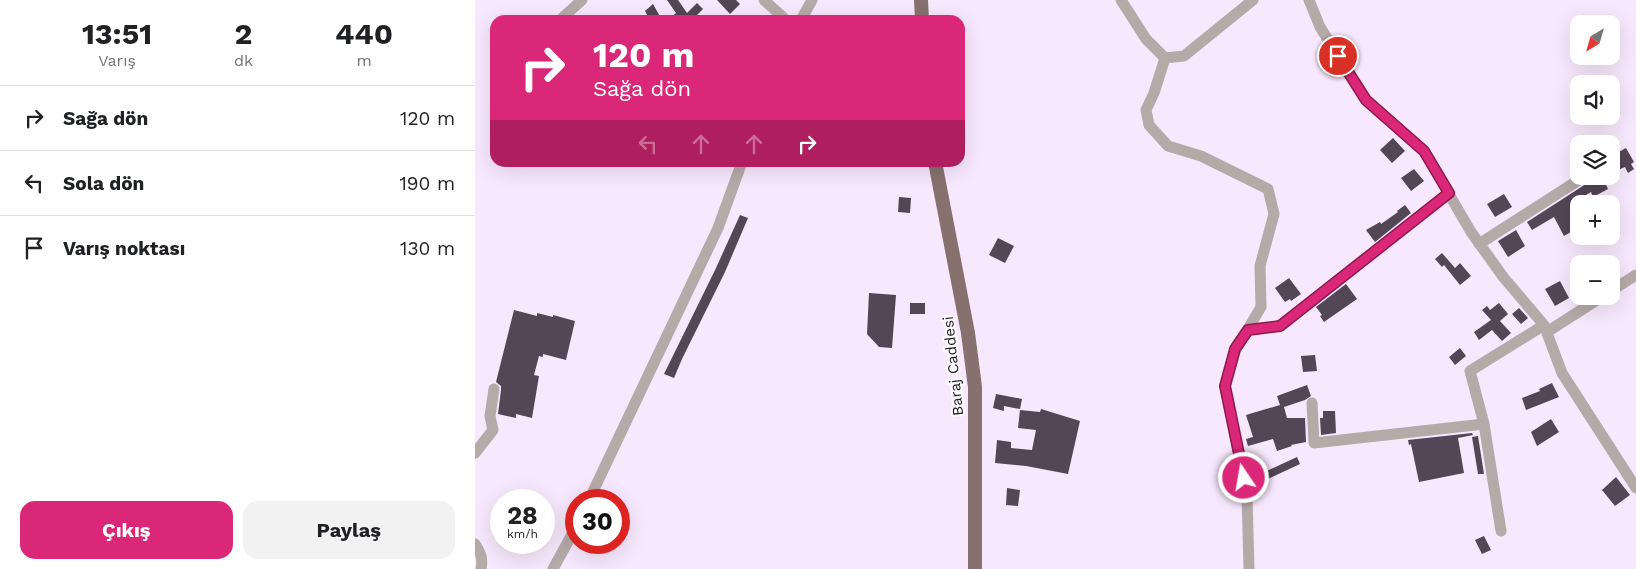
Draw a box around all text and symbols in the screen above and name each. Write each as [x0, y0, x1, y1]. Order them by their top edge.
north arrow [1570, 15, 1620, 65]
map controls [1570, 15, 1620, 305]
text: 13:51 [82, 16, 152, 51]
text: 2 [235, 16, 252, 51]
text: 440 [335, 16, 393, 51]
text: 120 m [593, 34, 694, 76]
icon: right [510, 35, 575, 100]
pin [1317, 35, 1359, 77]
icon: arrive [1324, 42, 1352, 70]
text: Varış [98, 51, 136, 70]
text: dk [234, 51, 253, 70]
text: m [356, 51, 372, 70]
button: sound [1570, 75, 1620, 125]
text: Sağa dön [593, 76, 691, 101]
icon: right [20, 104, 48, 132]
text: Sağa dön [63, 107, 148, 130]
text: 120 m [400, 107, 455, 130]
icon: left [634, 130, 662, 158]
icon: ahead [687, 130, 715, 158]
icon: ahead [740, 130, 768, 158]
icon: right [793, 130, 821, 158]
button: layers [1570, 135, 1620, 185]
icon: left [20, 169, 48, 197]
text: Sola dön [63, 172, 144, 195]
text: 190 m [399, 172, 455, 195]
button: + [1570, 195, 1620, 245]
icon: arrive [20, 234, 48, 262]
text: Varış noktası [63, 237, 185, 260]
text: 130 m [400, 237, 455, 260]
button: − [1570, 255, 1620, 305]
street label: Baraj Caddesi [939, 315, 967, 417]
position arrow [1217, 451, 1269, 503]
speed limit sign: 30 [565, 489, 630, 554]
button: Çıkış [20, 501, 233, 559]
button: Paylaş [243, 501, 455, 559]
text: 28 [507, 501, 538, 530]
text: km/h [507, 527, 538, 541]

